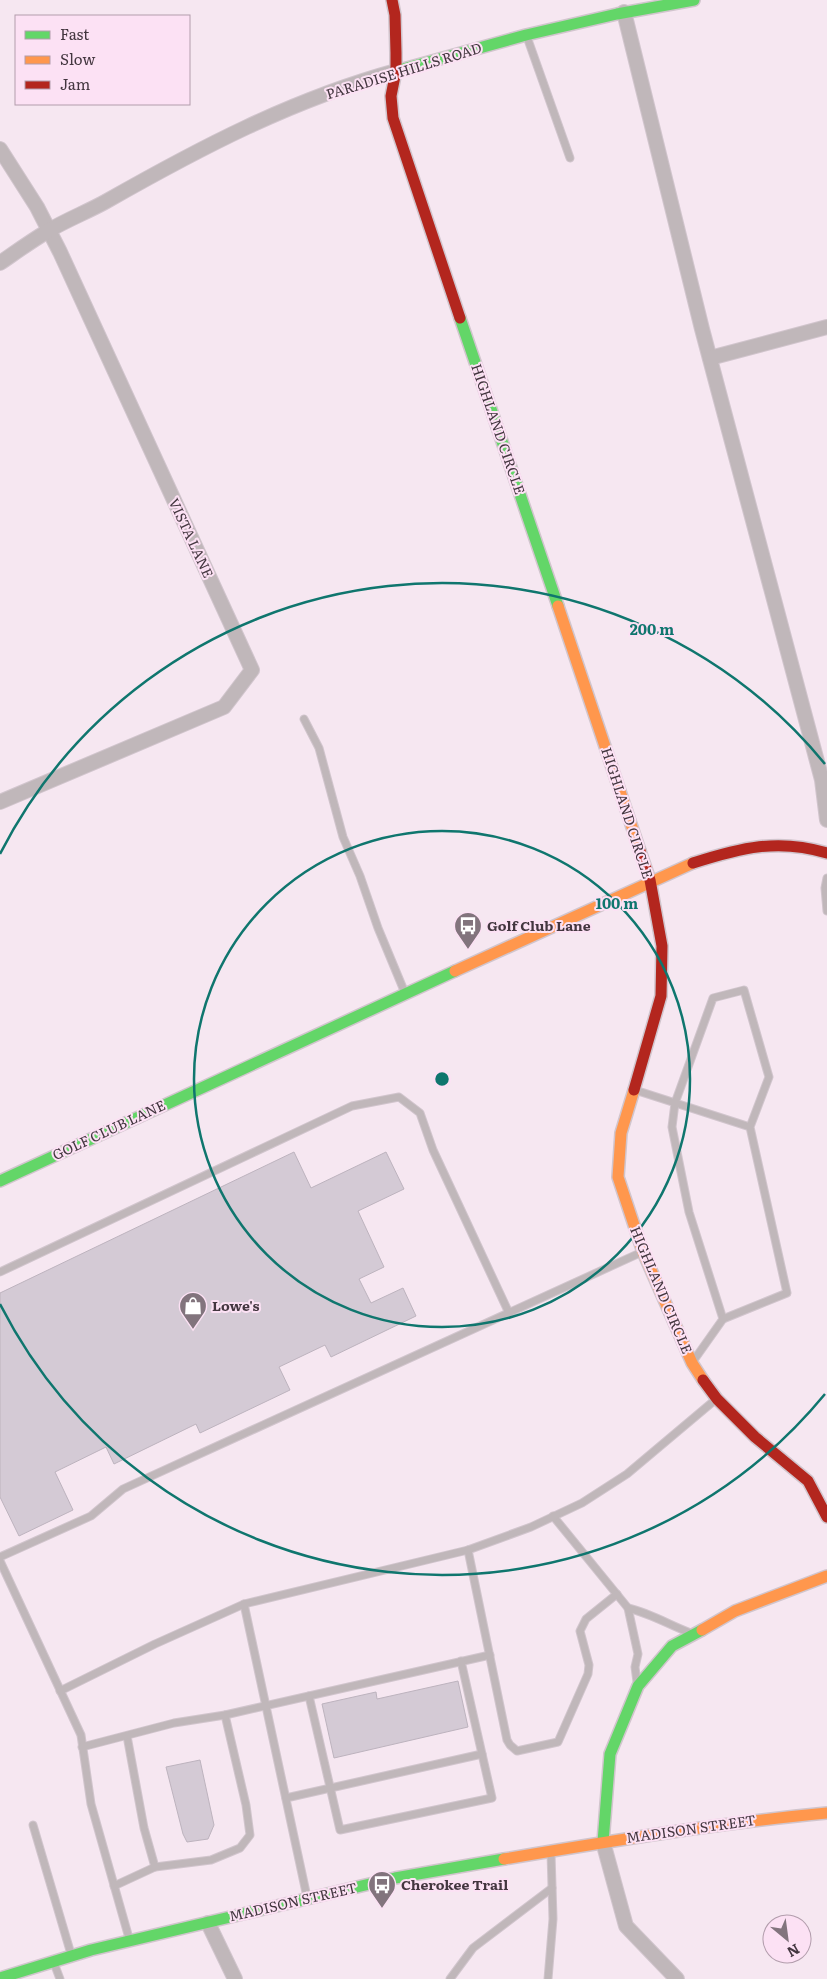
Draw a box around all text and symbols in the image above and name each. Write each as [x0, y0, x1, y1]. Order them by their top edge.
legend [15, 15, 190, 105]
text: Fast [60, 22, 89, 45]
street label: PARADISE HILLS ROAD [323, 37, 484, 103]
text: Slow [60, 47, 95, 70]
text: Jam [60, 72, 91, 95]
street label: HIGHLAND CIRCLE [467, 361, 531, 497]
street label: VISTA LANE [165, 494, 219, 581]
text: 200 m [630, 617, 674, 640]
street label: HIGHLAND CIRCLE [597, 744, 659, 881]
text: 100 m [596, 891, 638, 914]
bus stop icon: Golf Club Lane [453, 911, 483, 950]
place label: Golf Club Lane [487, 915, 591, 935]
centre of rings [433, 1070, 451, 1088]
street label: GOLF CLUB LANE [49, 1094, 168, 1164]
street label: HIGHLAND CIRCLE [626, 1223, 698, 1357]
shop icon: Lowe's [178, 1291, 208, 1330]
place label: Lowe's [212, 1295, 259, 1315]
street label: MADISON STREET [625, 1809, 757, 1847]
bus stop icon: Cherokee Trail [367, 1870, 397, 1909]
place label: Cherokee Trail [401, 1874, 508, 1894]
street label: MADISON STREET [227, 1877, 359, 1925]
north arrow [762, 1914, 812, 1964]
text: N [784, 1940, 804, 1963]

